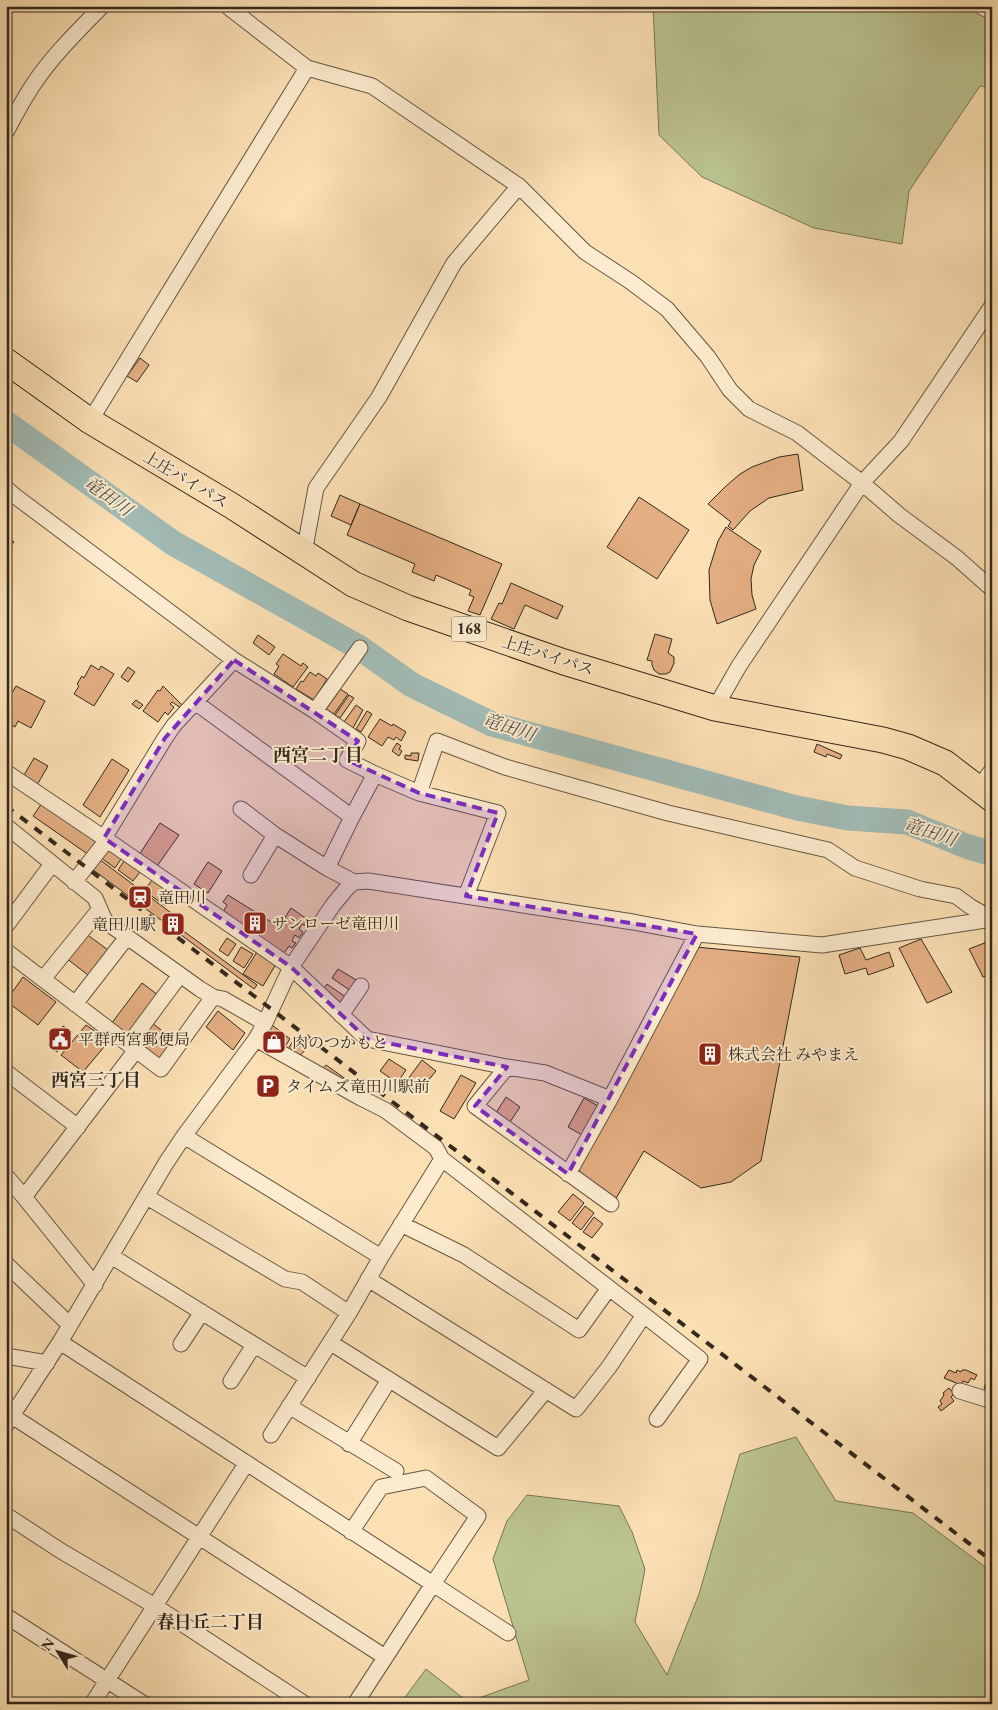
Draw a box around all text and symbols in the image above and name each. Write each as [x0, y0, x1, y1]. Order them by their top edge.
street label: 上庄バイパス [139, 446, 232, 513]
water label: 竜田川 [80, 470, 139, 522]
road number: 168 [452, 616, 486, 642]
street label: 上庄バイパス [499, 631, 597, 680]
water label: 竜田川 [480, 707, 540, 746]
district label: 西宮二丁目 [273, 743, 363, 766]
water label: 竜田川 [901, 812, 961, 851]
station icon: 竜田川 [127, 884, 153, 910]
place label: 竜田川 [158, 887, 206, 908]
building icon: サンローゼ竜田川 [242, 910, 268, 936]
building icon: 竜田川駅 [160, 911, 186, 937]
place label: サンローゼ竜田川 [272, 913, 399, 934]
place label: 竜田川駅 [92, 914, 156, 935]
public building icon: 平群西宮郵便局 [47, 1026, 73, 1052]
place label: 平群西宮郵便局 [78, 1029, 190, 1050]
shop icon: 肉のつかもと [261, 1029, 287, 1055]
place label: 肉のつかもと [292, 1032, 388, 1053]
building icon: 株式会社 みやまえ [697, 1041, 723, 1067]
place label: 株式会社 みやまえ [728, 1044, 859, 1065]
district label: 西宮三丁目 [51, 1068, 141, 1091]
parking icon: タイムズ竜田川駅前 [255, 1073, 281, 1099]
place label: タイムズ竜田川駅前 [286, 1076, 430, 1097]
district label: 春日丘二丁目 [156, 1610, 264, 1633]
north arrow [32, 1628, 82, 1678]
text: N [37, 1634, 59, 1654]

